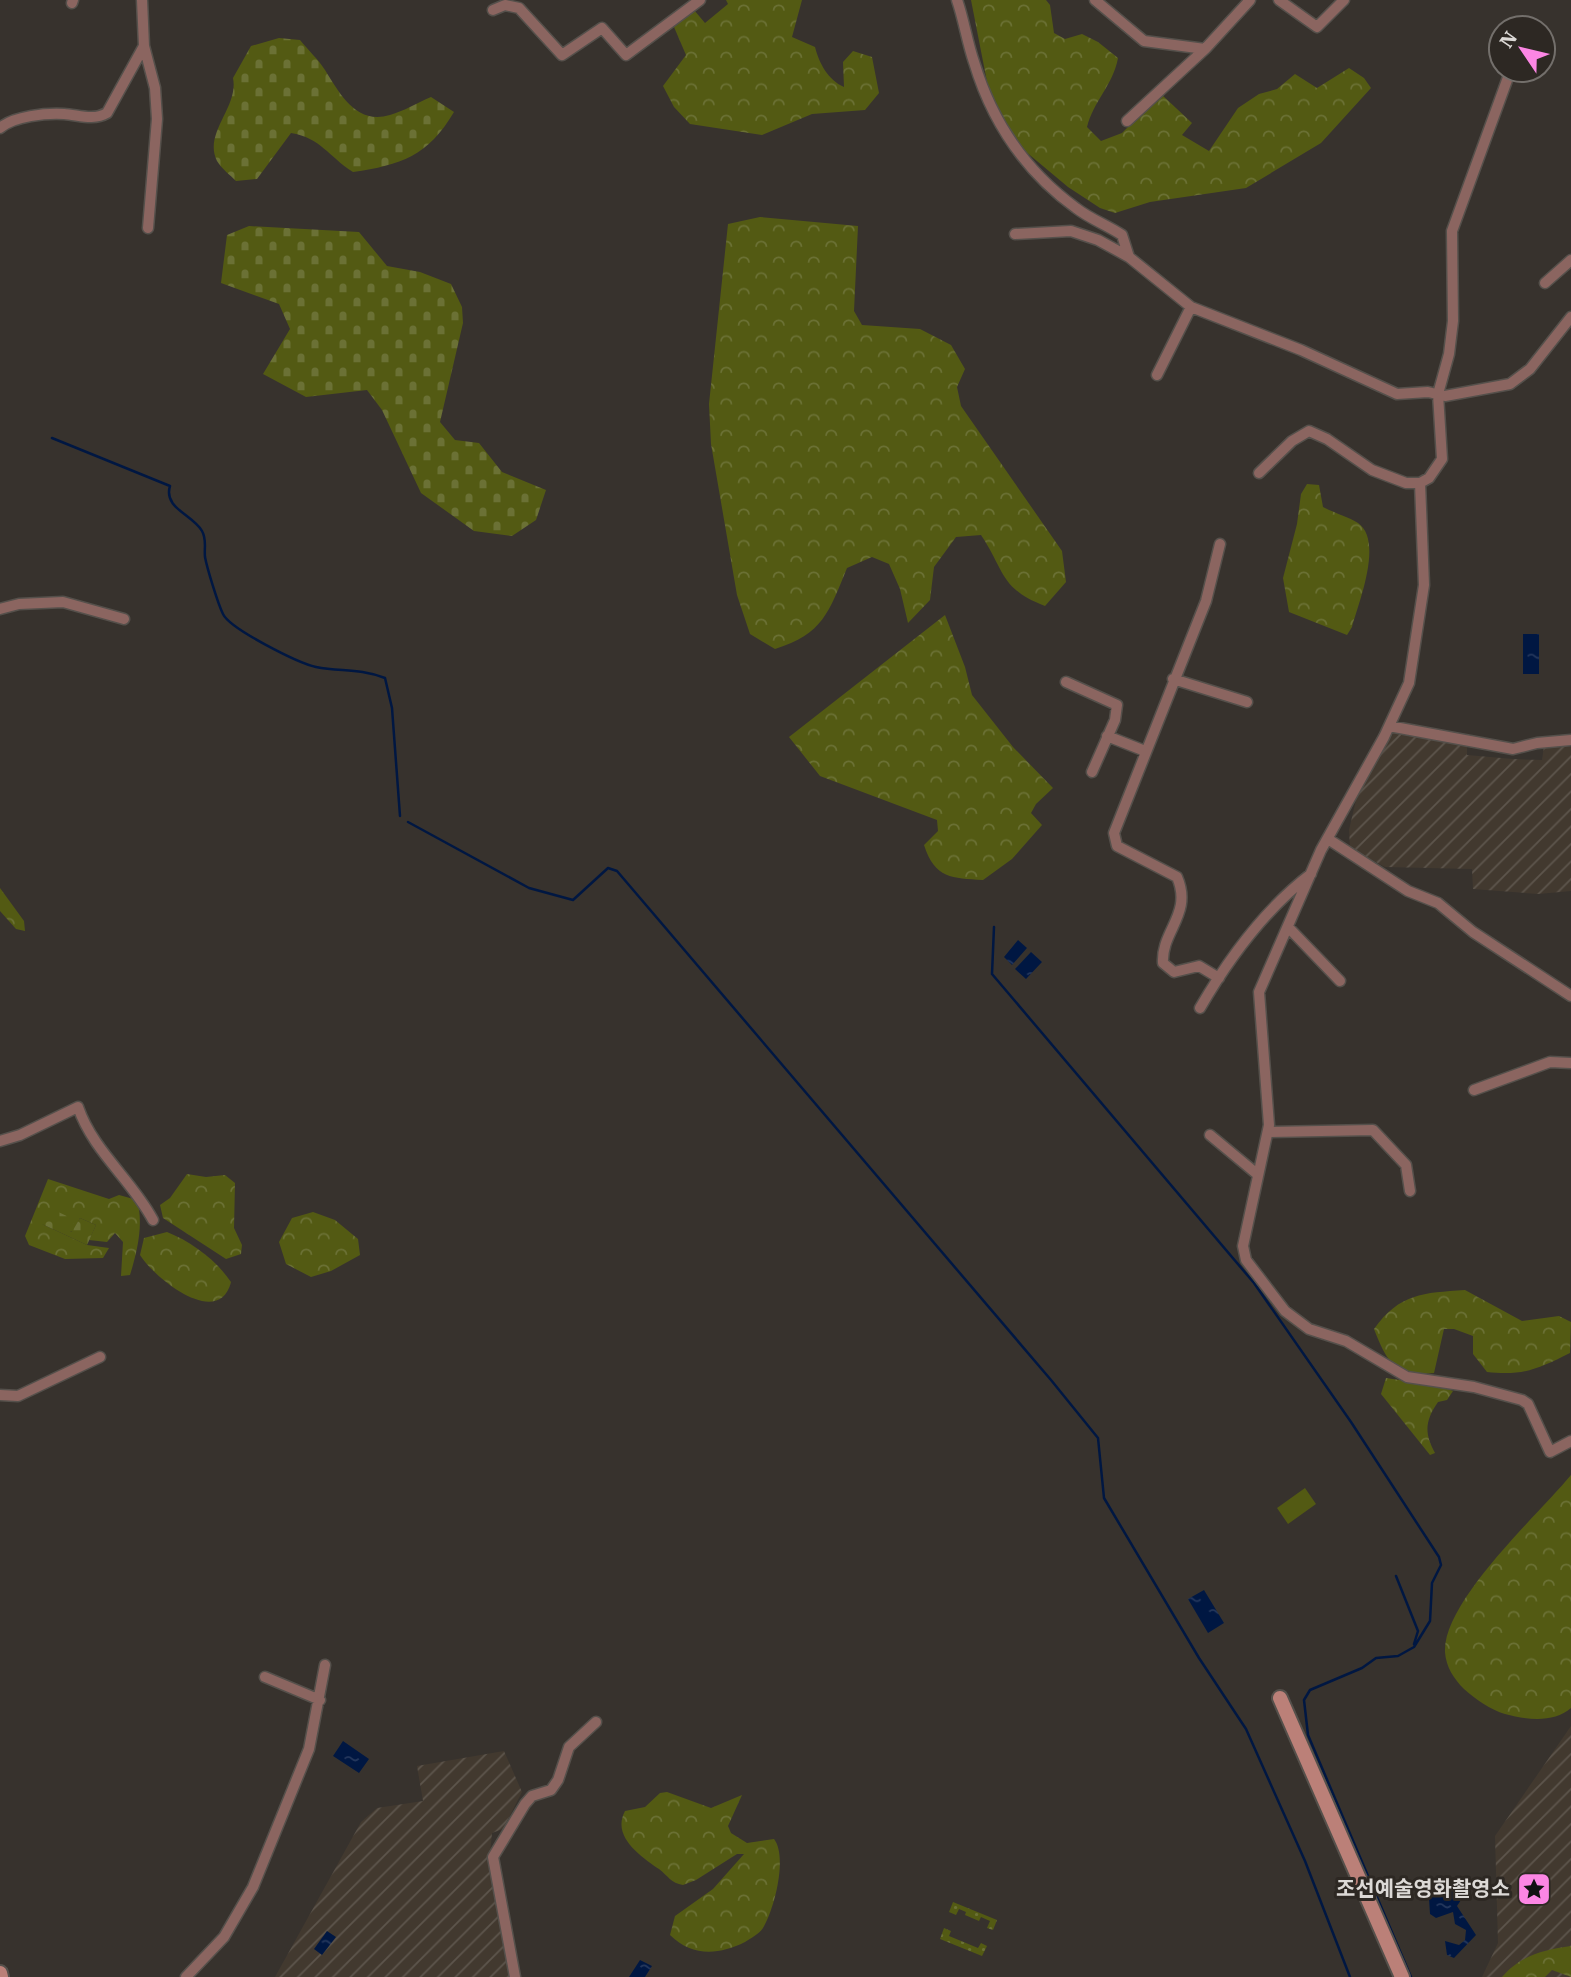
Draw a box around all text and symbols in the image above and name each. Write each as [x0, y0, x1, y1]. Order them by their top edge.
north arrow [1487, 14, 1557, 84]
text: N [1494, 26, 1522, 52]
place icon: 조선예술영화촬영소 [1515, 1870, 1553, 1908]
place label: 조선예술영화촬영소 [1336, 1874, 1510, 1902]

